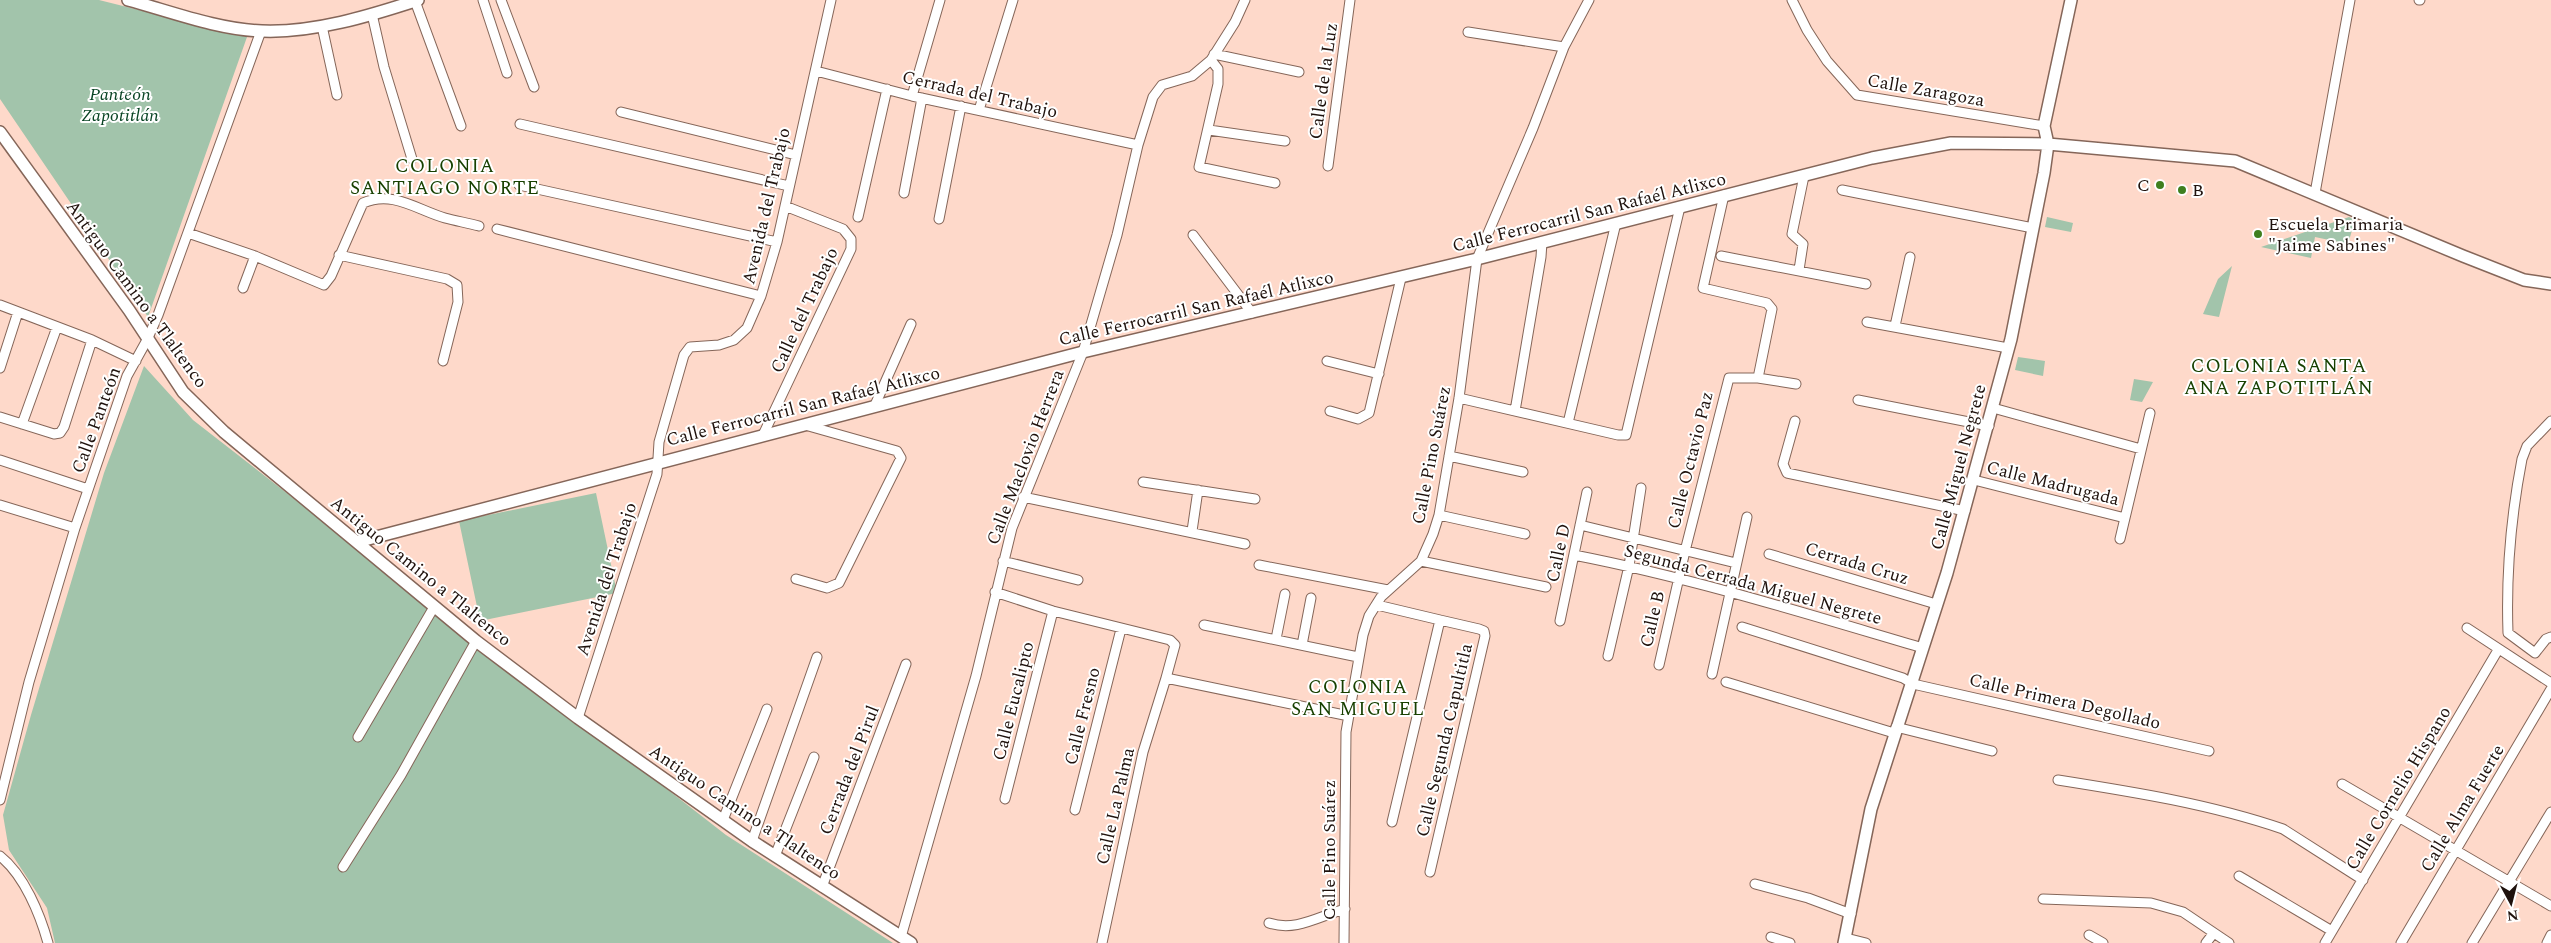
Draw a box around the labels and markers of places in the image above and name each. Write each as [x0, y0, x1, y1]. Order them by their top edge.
place label: C [2137, 172, 2150, 199]
place label: B [2192, 177, 2204, 204]
marker: C [2154, 179, 2166, 191]
marker: B [2176, 184, 2188, 196]
place label: Escuela Primaria "Jaime Sabines" [2268, 211, 2404, 259]
marker: Escuela Primaria "Jaime Sabines" [2252, 228, 2264, 240]

